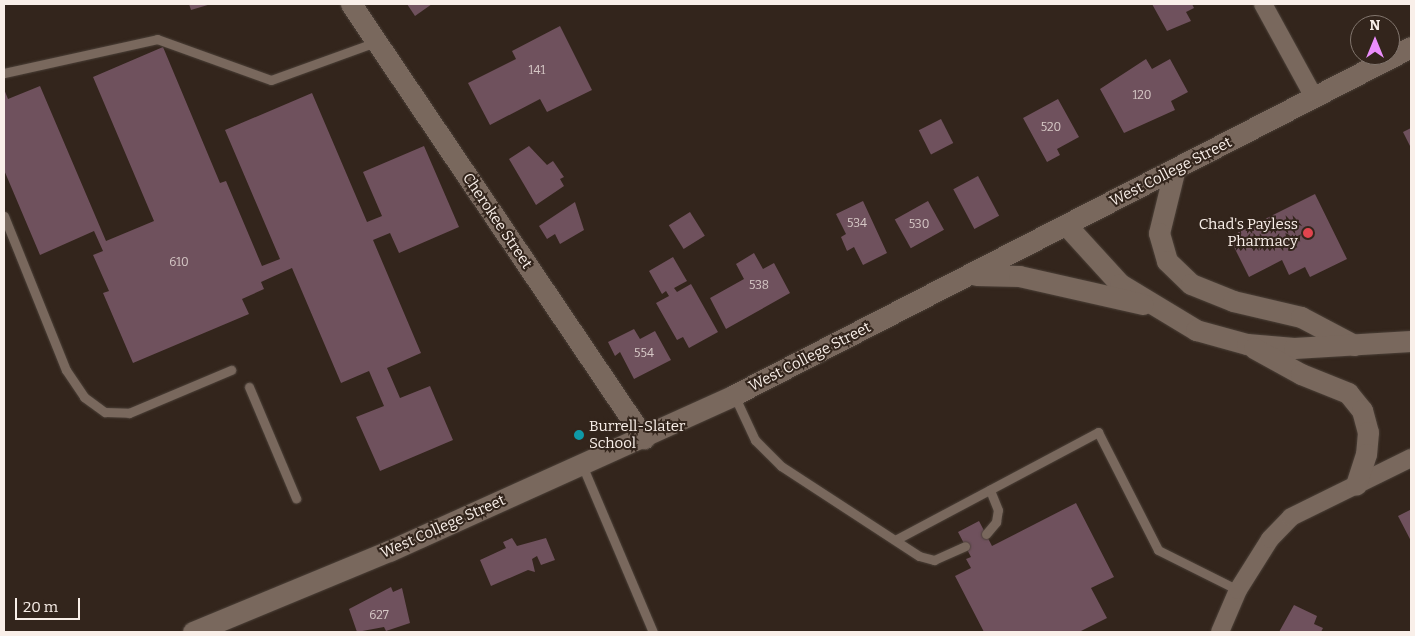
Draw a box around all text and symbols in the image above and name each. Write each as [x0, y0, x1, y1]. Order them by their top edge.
north arrow [1350, 15, 1400, 65]
text: N [1370, 17, 1380, 34]
house number: 141 [529, 64, 545, 78]
house number: 120 [1132, 89, 1152, 103]
house number: 520 [1041, 121, 1061, 135]
street label: West College Street [1107, 133, 1235, 211]
street label: Cherokee Street [458, 170, 536, 272]
place label: Chad's Payless Pharmacy [1199, 215, 1298, 250]
house number: 534 [847, 217, 867, 231]
house number: 530 [909, 218, 929, 232]
marker: Chad's Payless Pharmacy [1302, 227, 1314, 239]
house number: 610 [169, 256, 189, 270]
house number: 538 [749, 279, 769, 293]
street label: West College Street [746, 318, 874, 396]
house number: 554 [634, 347, 654, 361]
place label: Burrell-Slater School [589, 417, 685, 452]
marker: Burrell-Slater School [573, 429, 585, 441]
street label: West College Street [378, 491, 508, 563]
scale bar [18, 588, 82, 620]
text: 20 m [23, 598, 58, 616]
house number: 627 [369, 609, 389, 623]

